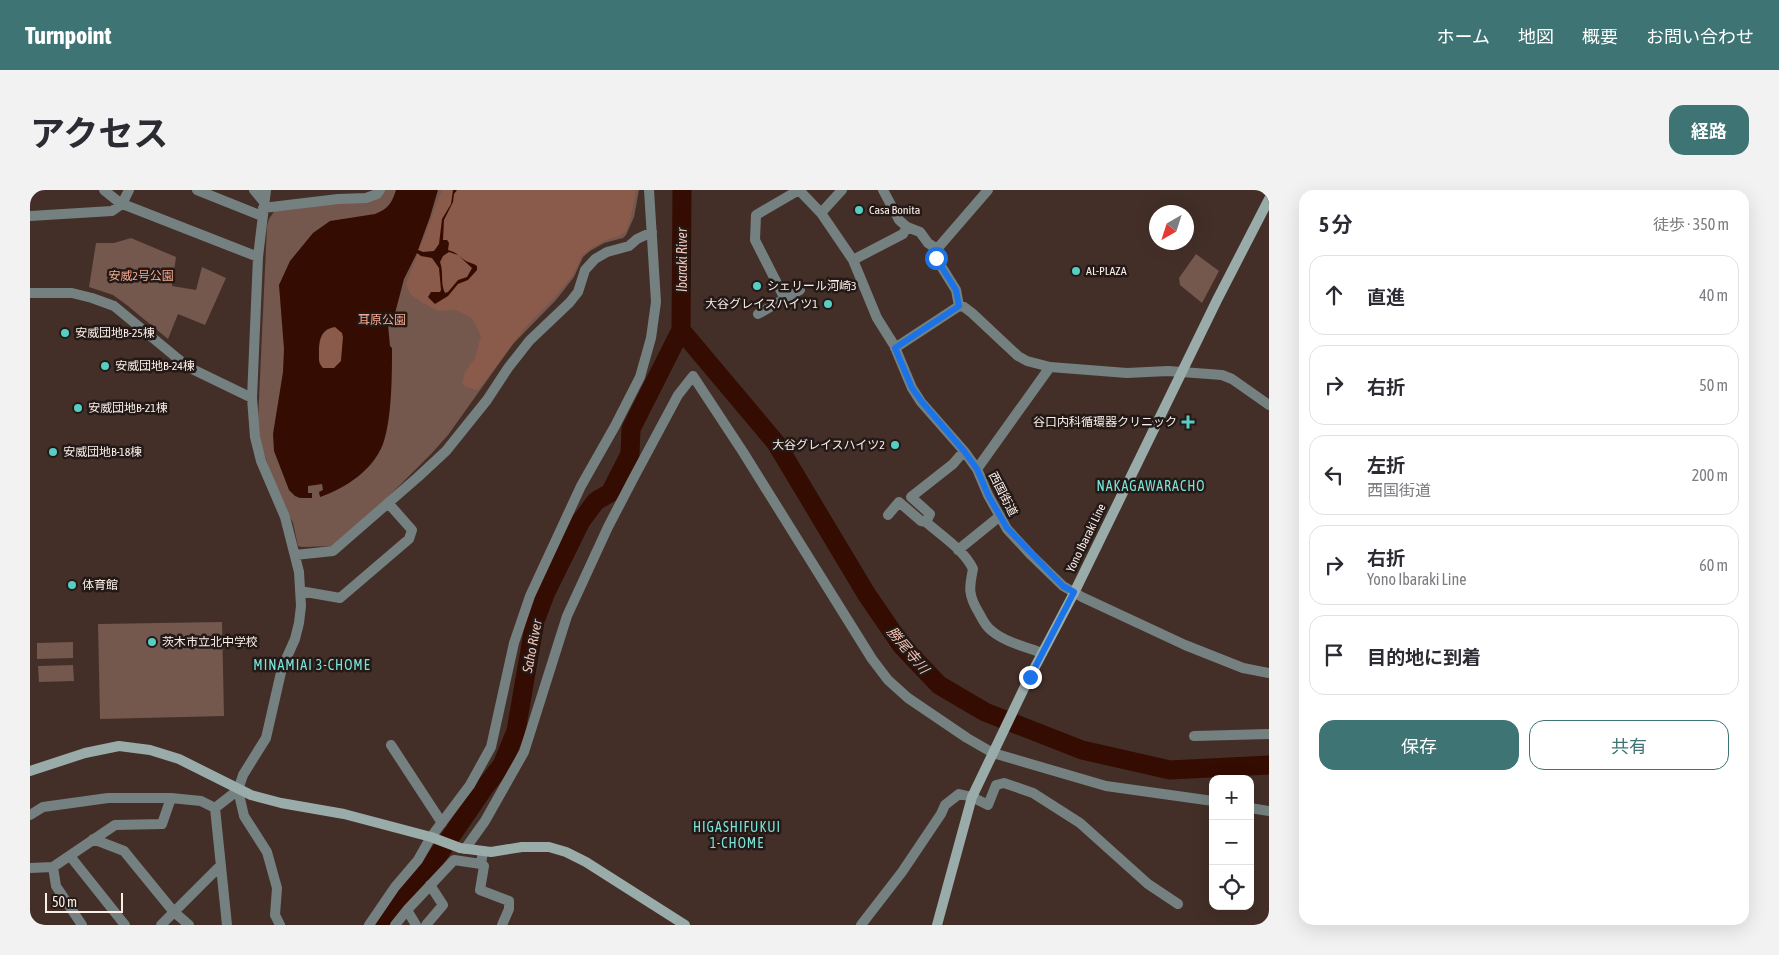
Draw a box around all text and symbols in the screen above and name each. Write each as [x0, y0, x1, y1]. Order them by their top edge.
text: Turnpoint [25, 22, 111, 49]
text: ホーム [1437, 26, 1490, 47]
text: 地図 [1518, 26, 1554, 47]
text: 概要 [1582, 26, 1618, 47]
text: お問い合わせ [1646, 26, 1754, 47]
button: 経路 [1669, 105, 1749, 155]
text: アクセス [30, 113, 168, 153]
place label: Casa Bonita [869, 203, 920, 217]
marker: Casa Bonita [853, 204, 865, 216]
north arrow [1149, 205, 1194, 250]
text: 5 分 [1319, 212, 1353, 236]
text: 徒歩 · 350 m [1653, 215, 1729, 233]
water label: Ibaraki River [674, 227, 690, 292]
route start [925, 247, 948, 270]
place label: AL-PLAZA [1086, 264, 1127, 278]
marker: AL-PLAZA [1070, 265, 1082, 277]
park label: 安威2号公園 [108, 269, 174, 283]
place label: シェリール河崎3 [767, 279, 857, 293]
marker: シェリール河崎3 [751, 280, 763, 292]
icon: ahead [1320, 281, 1348, 309]
text: 直進 [1367, 286, 1405, 308]
text: 40 m [1699, 286, 1728, 304]
place label: 大谷グレイスハイツ1 [705, 297, 818, 311]
marker: 大谷グレイスハイツ1 [822, 298, 834, 310]
park label: 耳原公園 [358, 313, 406, 327]
place label: 安威団地B-25棟 [75, 326, 155, 340]
marker: 安威団地B-25棟 [59, 327, 71, 339]
place label: 安威団地B-24棟 [115, 359, 195, 373]
marker: 安威団地B-24棟 [99, 360, 111, 372]
icon: right [1320, 371, 1348, 399]
text: 右折 [1367, 376, 1405, 398]
text: 50 m [1699, 376, 1728, 394]
place label: 安威団地B-21棟 [88, 401, 168, 415]
marker: 安威団地B-21棟 [72, 402, 84, 414]
place label: 谷口内科循環器クリニック [1033, 415, 1177, 429]
marker: 谷口内科循環器クリニック [1181, 415, 1195, 429]
place label: 大谷グレイスハイツ2 [772, 438, 885, 452]
marker: 大谷グレイスハイツ2 [889, 439, 901, 451]
place label: 安威団地B-18棟 [63, 445, 142, 459]
marker: 安威団地B-18棟 [47, 446, 59, 458]
text: 左折 [1367, 454, 1405, 476]
icon: left [1320, 461, 1348, 489]
text: 200 m [1692, 466, 1728, 484]
street label: 西国街道 [986, 469, 1020, 519]
district label: NAKAGAWARACHO [1096, 478, 1206, 494]
text: 西国街道 [1367, 481, 1431, 499]
street label: Yono Ibaraki Line [1063, 501, 1109, 575]
text: 右折 [1367, 547, 1405, 569]
icon: right [1320, 551, 1348, 579]
text: 60 m [1699, 556, 1728, 574]
text: Yono Ibaraki Line [1367, 570, 1466, 588]
place label: 体育館 [82, 578, 118, 592]
marker: 体育館 [66, 579, 78, 591]
water label: Saho River [519, 617, 545, 675]
water label: 勝尾寺川 [884, 623, 933, 678]
place label: 茨木市立北中学校 [162, 635, 258, 649]
marker: 茨木市立北中学校 [146, 636, 158, 648]
icon: arrive [1320, 641, 1348, 669]
text: 目的地に到着 [1367, 646, 1481, 668]
district label: MINAMIAI 3-CHOME [253, 657, 371, 673]
route end [1019, 666, 1042, 689]
button: 保存 [1319, 720, 1519, 770]
button: 共有 [1529, 720, 1729, 770]
map controls [1209, 775, 1254, 910]
button: + [1209, 775, 1254, 820]
district label: HIGASHIFUKUI 1-CHOME [693, 819, 781, 851]
button: − [1209, 820, 1254, 865]
button: locate [1209, 865, 1254, 910]
scale bar [45, 890, 122, 913]
text: 50 m [52, 894, 77, 910]

